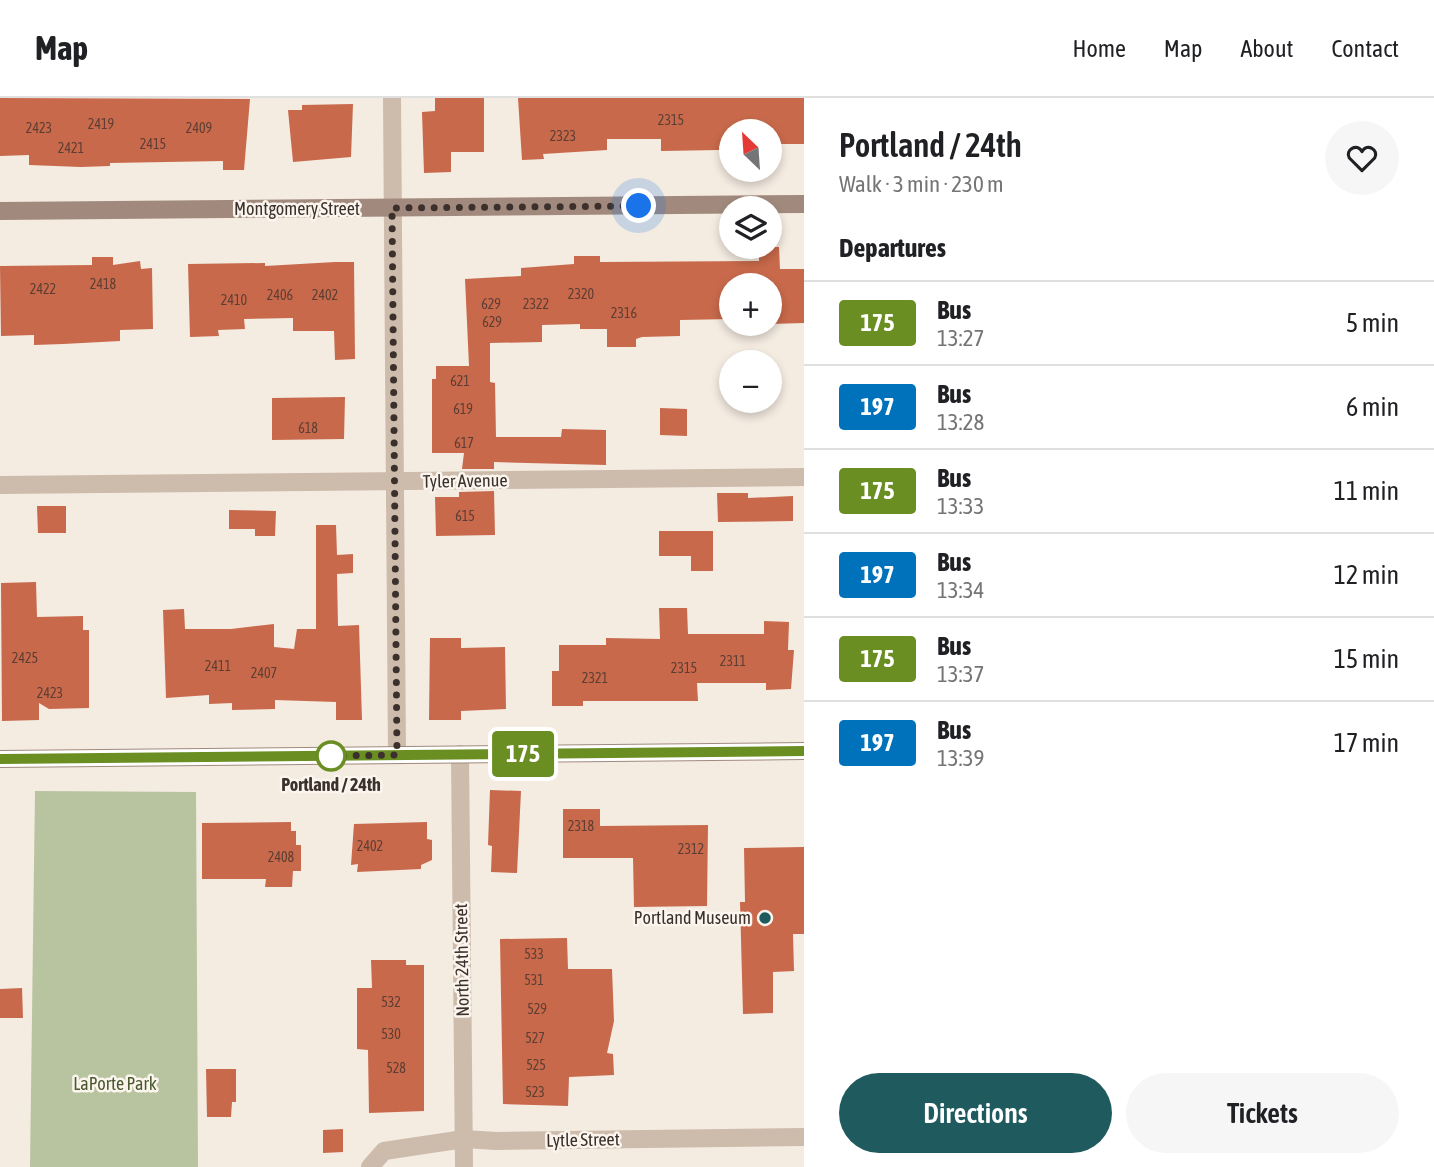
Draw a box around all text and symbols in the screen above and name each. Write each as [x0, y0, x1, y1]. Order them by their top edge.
text: Map [35, 29, 88, 67]
text: Home [1072, 35, 1126, 62]
text: Map [1164, 35, 1202, 62]
text: About [1240, 35, 1293, 62]
text: Contact [1331, 35, 1399, 62]
house number: 2315 [658, 112, 684, 128]
house number: 2419 [88, 116, 114, 132]
north arrow [719, 119, 782, 182]
map controls [719, 119, 782, 413]
house number: 2423 [26, 120, 52, 136]
house number: 2409 [186, 120, 212, 136]
button: heart [1325, 121, 1399, 195]
text: Portland / 24th [839, 126, 1022, 164]
house number: 2323 [550, 128, 576, 144]
house number: 2415 [140, 136, 166, 152]
house number: 2421 [58, 140, 84, 156]
text: Walk · 3 min · 230 m [839, 171, 1003, 197]
your location [621, 188, 656, 223]
button: layers [719, 196, 782, 259]
street label: Montgomery Street [234, 198, 360, 219]
text: Departures [839, 233, 946, 263]
button: + [719, 273, 782, 336]
house number: 2418 [90, 276, 117, 292]
house number: 2422 [30, 281, 56, 297]
house number: 2320 [568, 286, 595, 302]
house number: 2406 [267, 287, 294, 303]
house number: 2402 [312, 287, 338, 303]
house number: 2410 [221, 292, 248, 308]
text: Bus [937, 295, 971, 325]
house number: 629 [481, 296, 501, 312]
house number: 2322 [523, 296, 549, 312]
house number: 2316 [611, 305, 638, 321]
text: 5 min [1346, 308, 1399, 338]
text: 175 [861, 309, 894, 336]
house number: 629 [482, 314, 502, 330]
text: 13:27 [937, 325, 984, 351]
button: − [719, 350, 782, 413]
house number: 621 [450, 373, 470, 389]
text: Bus [937, 379, 971, 409]
text: 6 min [1346, 392, 1399, 422]
text: 197 [861, 393, 894, 420]
house number: 619 [453, 401, 473, 417]
text: 13:28 [937, 409, 984, 435]
house number: 618 [298, 420, 318, 436]
house number: 617 [454, 435, 474, 451]
text: Bus [937, 463, 971, 493]
street label: Tyler Avenue [422, 469, 508, 492]
text: 11 min [1334, 476, 1399, 506]
text: 175 [861, 477, 894, 504]
text: 13:33 [937, 493, 984, 519]
house number: 615 [455, 508, 475, 524]
text: Bus [937, 547, 971, 577]
text: 12 min [1334, 560, 1399, 590]
text: 197 [861, 561, 894, 588]
text: 13:34 [937, 577, 984, 603]
text: Bus [937, 631, 971, 661]
text: 15 min [1334, 644, 1399, 674]
text: 175 [861, 645, 894, 672]
house number: 2425 [12, 650, 38, 666]
house number: 2311 [720, 653, 746, 669]
house number: 2411 [205, 658, 231, 674]
house number: 2315 [671, 660, 697, 676]
text: 13:37 [937, 661, 984, 687]
house number: 2407 [251, 665, 277, 681]
house number: 2321 [582, 670, 608, 686]
house number: 2423 [37, 685, 63, 701]
text: Bus [937, 715, 971, 745]
text: 17 min [1334, 728, 1399, 758]
text: 197 [861, 729, 894, 756]
line badge: 175 [483, 731, 563, 777]
text: 175 [506, 740, 540, 767]
marker: Portland / 24th [316, 741, 346, 771]
text: 13:39 [937, 745, 984, 771]
place label: Portland / 24th [281, 774, 381, 795]
house number: 2318 [568, 818, 595, 834]
house number: 2402 [357, 838, 383, 854]
house number: 2312 [678, 841, 704, 857]
house number: 2408 [268, 849, 295, 865]
street label: North 24th Street [450, 903, 473, 1017]
place label: Portland Museum [634, 907, 751, 928]
marker: Portland Museum [757, 910, 773, 926]
house number: 533 [524, 946, 544, 962]
house number: 531 [524, 972, 544, 988]
house number: 532 [381, 994, 401, 1010]
house number: 529 [527, 1001, 547, 1017]
house number: 530 [381, 1026, 401, 1042]
house number: 527 [525, 1030, 545, 1046]
house number: 525 [526, 1057, 546, 1073]
house number: 528 [386, 1060, 406, 1076]
park label: LaPorte Park [73, 1073, 157, 1094]
button: Directions [839, 1073, 1112, 1153]
button: Tickets [1126, 1073, 1399, 1153]
house number: 523 [525, 1084, 545, 1100]
street label: Lytle Street [546, 1128, 620, 1151]

